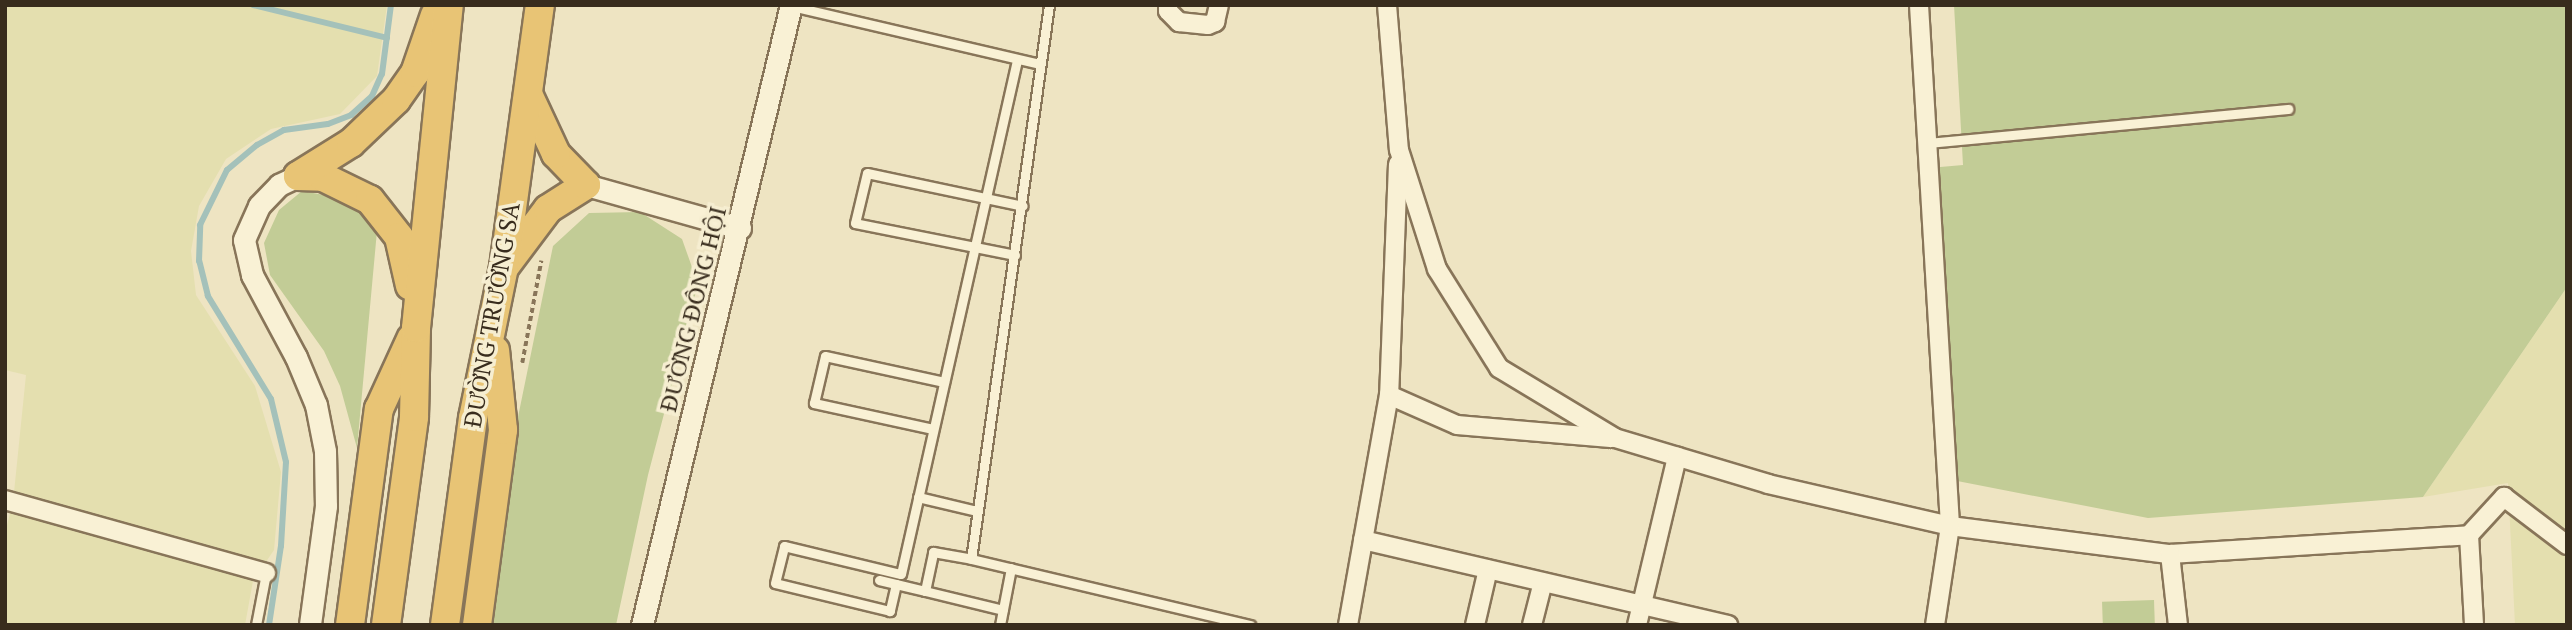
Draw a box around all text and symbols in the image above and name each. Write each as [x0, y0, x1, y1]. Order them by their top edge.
street label: ĐƯỜNG TRƯỜNG SA [458, 200, 526, 430]
street label: ĐƯỜNG ĐÔNG HỘI [654, 203, 732, 415]

